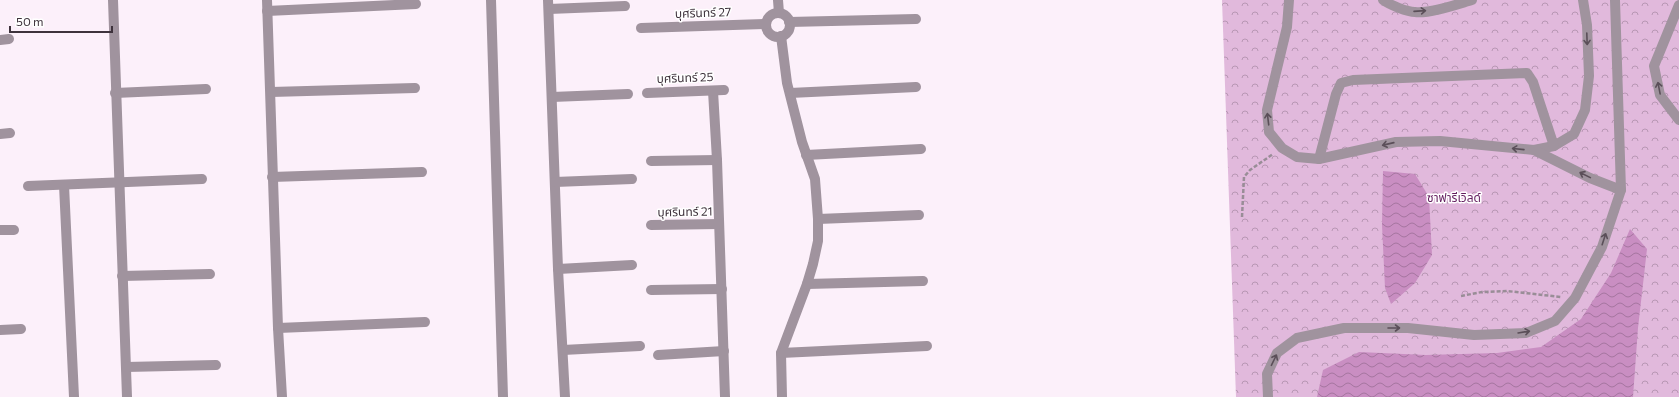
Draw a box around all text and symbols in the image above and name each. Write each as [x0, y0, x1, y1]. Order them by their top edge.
street label: บุศรินทร์ 27 [675, 4, 731, 21]
scale bar [10, 8, 112, 34]
one-way arrow [1413, 8, 1426, 15]
text: 50 m [16, 14, 44, 28]
one-way arrow [1584, 32, 1591, 45]
street label: บุศรินทร์ 25 [656, 69, 714, 86]
one-way arrow [1654, 82, 1662, 95]
one-way arrow [1264, 113, 1272, 126]
one-way arrow [1382, 140, 1395, 148]
one-way arrow [1512, 145, 1525, 152]
one-way arrow [1579, 171, 1591, 178]
park label: ซาฟารีเวิลด์ [1427, 190, 1481, 204]
street label: บุศรินทร์ 21 [657, 204, 713, 219]
one-way arrow [1601, 233, 1609, 245]
one-way arrow [1387, 324, 1400, 332]
one-way arrow [1517, 328, 1530, 336]
one-way arrow [1271, 354, 1278, 366]

